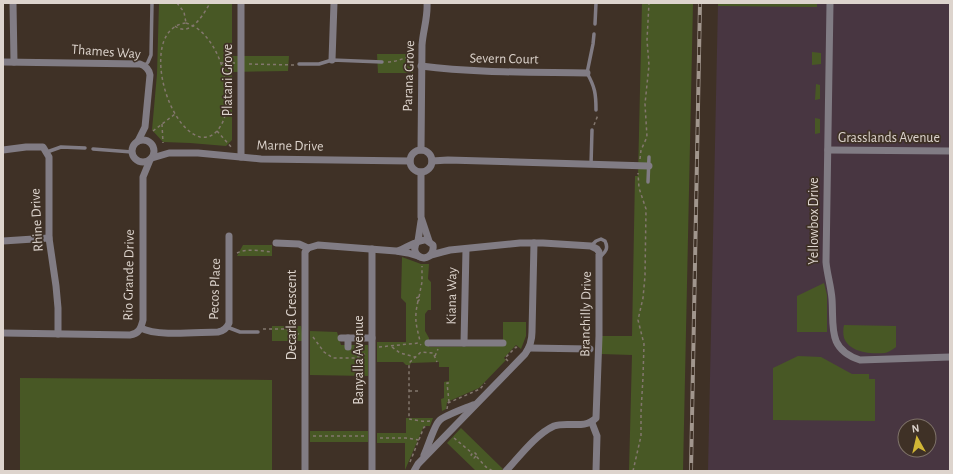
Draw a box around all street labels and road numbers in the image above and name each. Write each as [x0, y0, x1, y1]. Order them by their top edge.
street label: Parana Grove [401, 40, 417, 112]
street label: Thames Way [71, 43, 141, 61]
street label: Platani Grove [221, 44, 235, 116]
street label: Severn Court [469, 51, 539, 67]
street label: Grasslands Avenue [838, 131, 940, 145]
street label: Marne Drive [256, 138, 324, 154]
street label: Yellowbox Drive [807, 177, 821, 265]
street label: Rhine Drive [28, 188, 46, 252]
street label: Rio Grande Drive [121, 229, 137, 321]
street label: Pecos Place [207, 258, 223, 320]
street label: Kiana Way [445, 267, 460, 325]
street label: Decarla Crescent [285, 269, 299, 360]
street label: Branchilly Drive [578, 271, 594, 357]
street label: Banyalla Avenue [352, 315, 366, 405]

